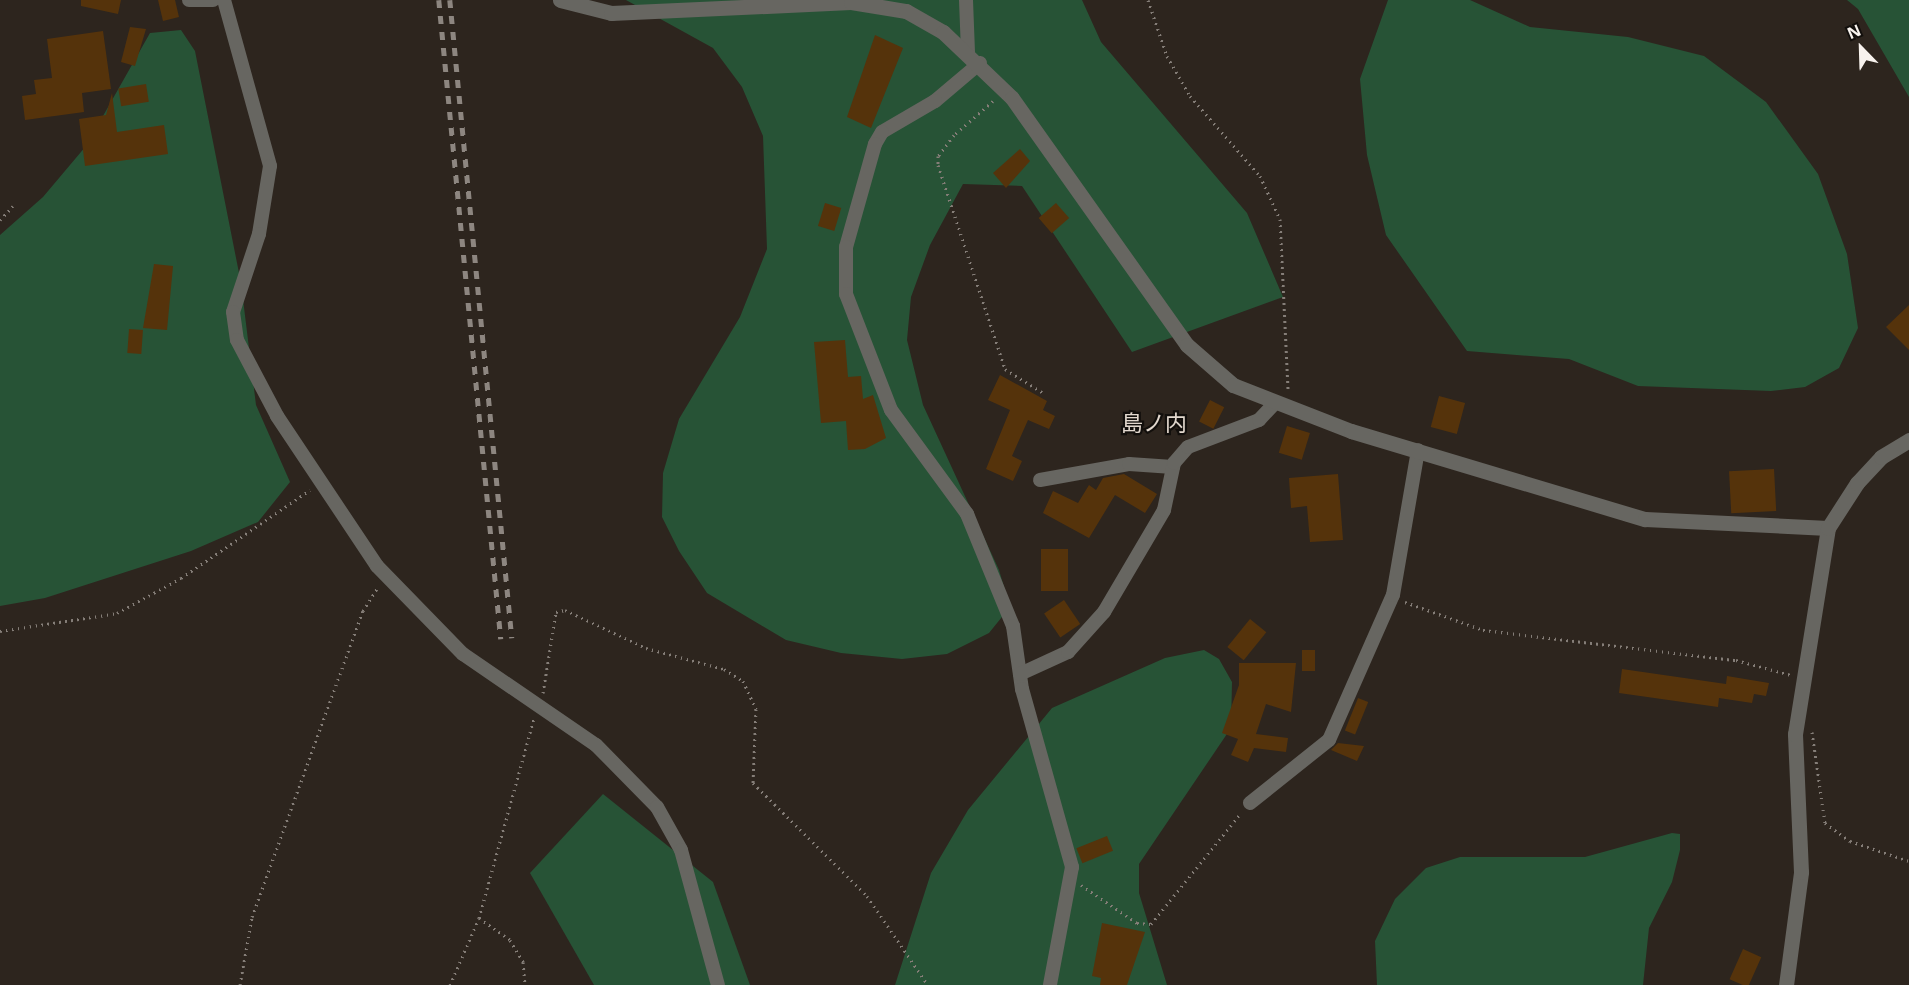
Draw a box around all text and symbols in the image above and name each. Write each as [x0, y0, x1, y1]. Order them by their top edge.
north arrow [1831, 18, 1891, 78]
text: N [1844, 19, 1864, 44]
district label: 島ノ内 [1121, 410, 1187, 436]

